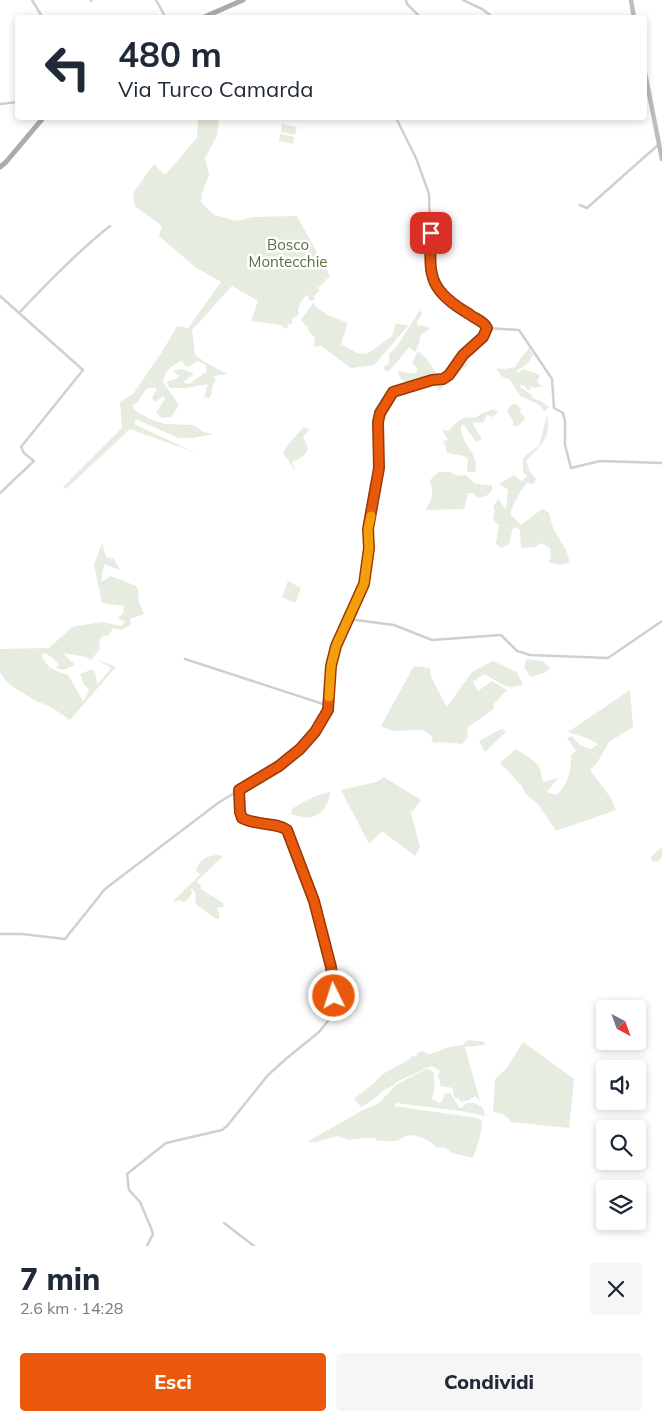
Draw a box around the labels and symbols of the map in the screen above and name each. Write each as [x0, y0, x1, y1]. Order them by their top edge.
pin [410, 212, 452, 254]
park label: Bosco Montecchie [249, 235, 327, 271]
position arrow [307, 969, 359, 1021]
north arrow [596, 1000, 646, 1050]

